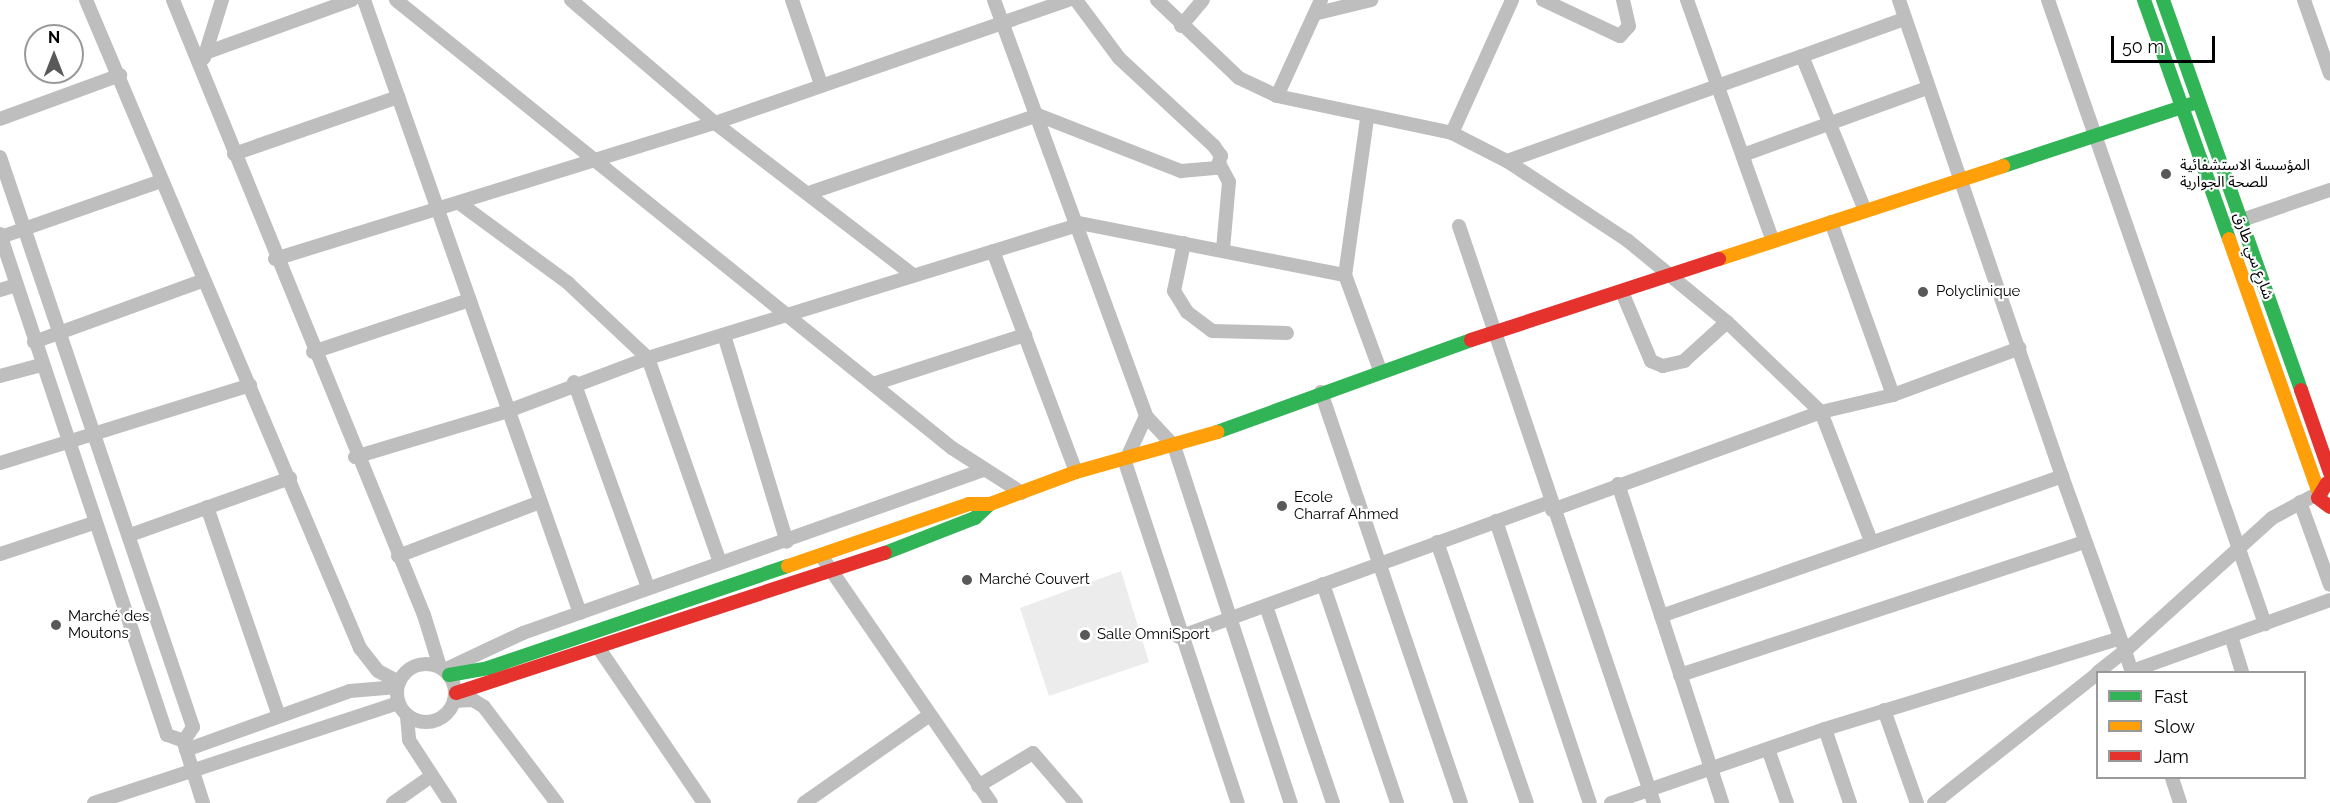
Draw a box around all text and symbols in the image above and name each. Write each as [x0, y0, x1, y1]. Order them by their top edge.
north arrow [24, 24, 84, 84]
scale bar [2114, 24, 2218, 62]
text: N [48, 28, 60, 47]
text: 50 m [2122, 36, 2164, 57]
place label: المؤسسة الاستشفائية للصحة الجوارية [2180, 156, 2310, 191]
marker: المؤسسة الاستشفائية للصحة الجوارية [2157, 165, 2175, 183]
street label: شارع سي طارق [2229, 210, 2277, 302]
marker: Polyclinique [1914, 283, 1932, 301]
place label: Polyclinique [1936, 283, 2020, 301]
place label: Ecole Charraf Ahmed [1294, 488, 1399, 523]
marker: Ecole Charraf Ahmed [1275, 499, 1289, 513]
place label: Marché Couvert [979, 571, 1090, 589]
marker: Marché Couvert [960, 573, 974, 587]
place label: Marché des Moutons [68, 607, 149, 642]
marker: Marché des Moutons [49, 618, 63, 632]
place label: Salle OmniSport [1097, 626, 1210, 644]
marker: Salle OmniSport [1078, 628, 1092, 642]
legend [2096, 671, 2306, 779]
text: Fast [2154, 686, 2188, 707]
text: Slow [2154, 716, 2195, 737]
text: Jam [2154, 746, 2189, 767]

